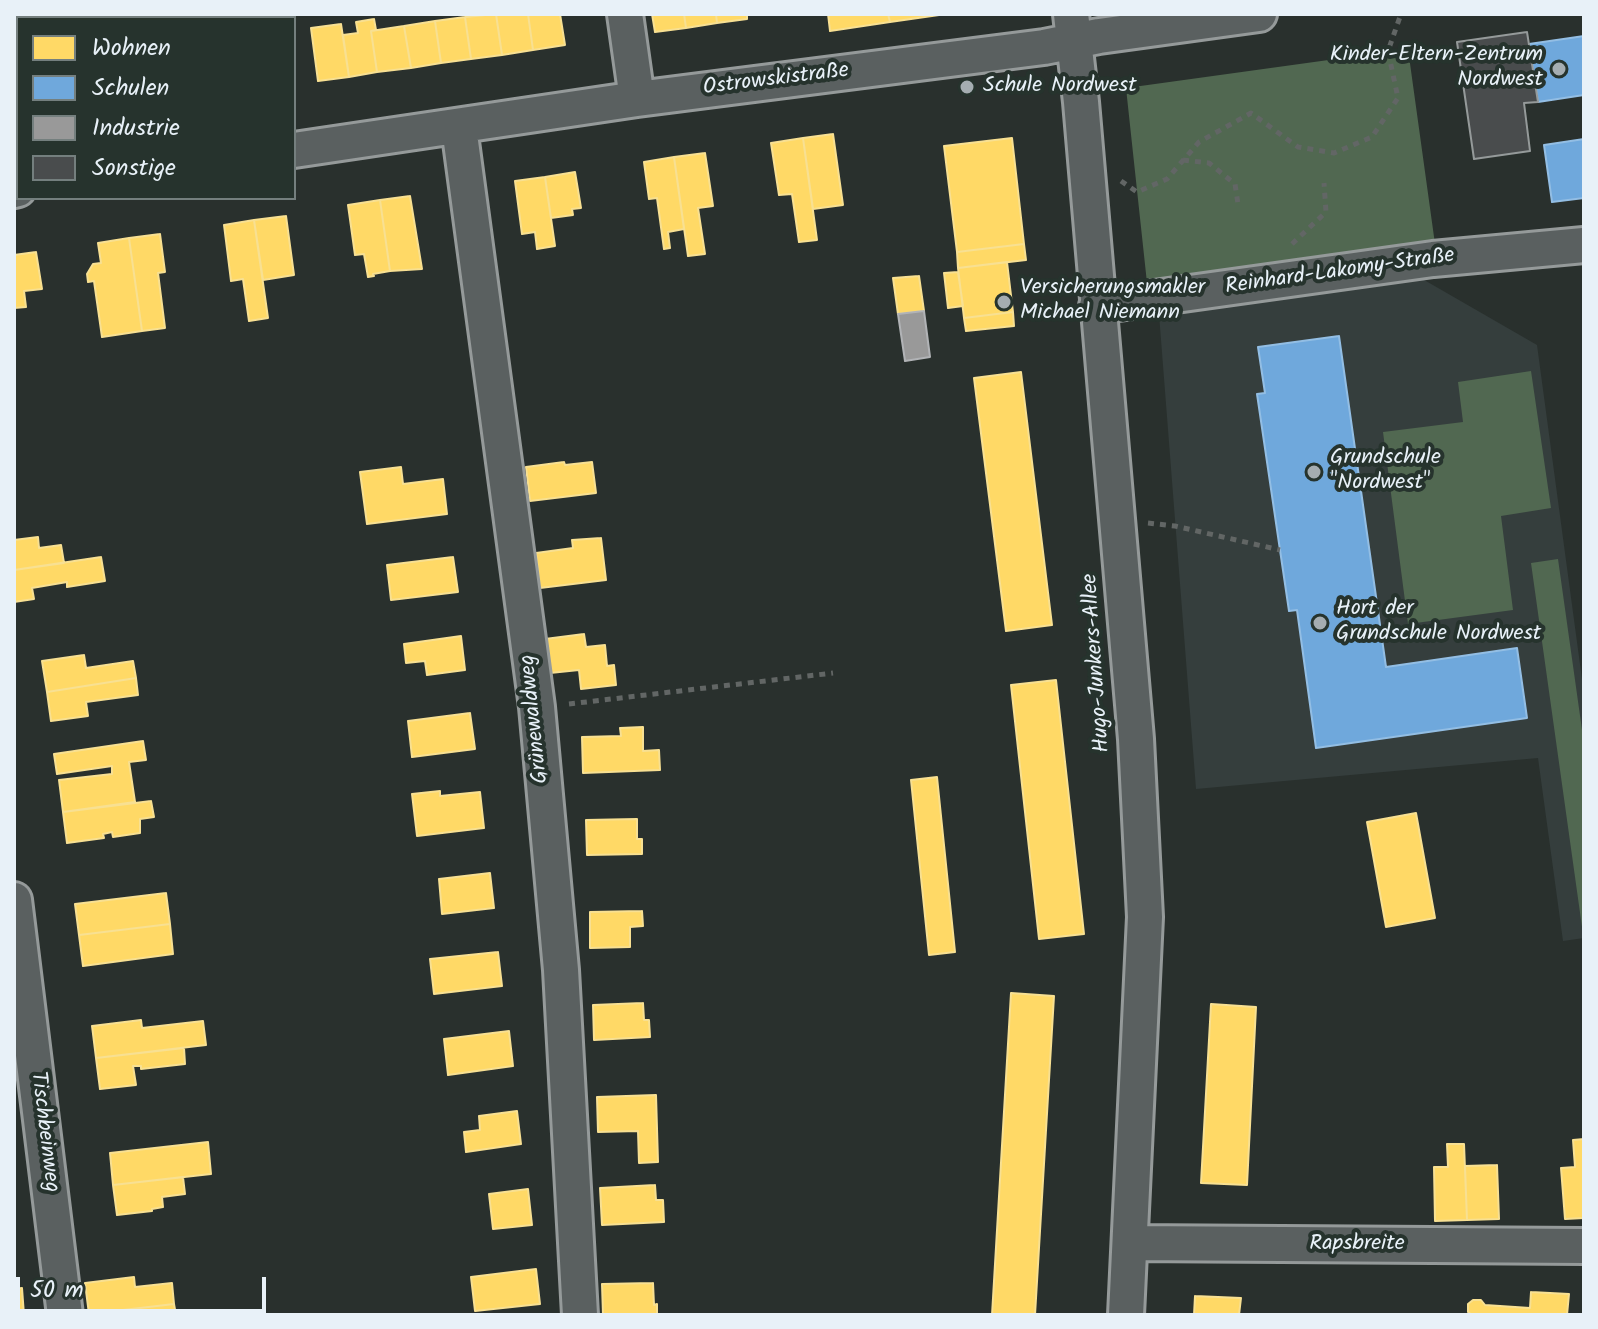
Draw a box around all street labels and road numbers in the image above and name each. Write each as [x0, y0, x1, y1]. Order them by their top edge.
street label: Ostrowskistraße [702, 59, 850, 103]
street label: Reinhard-Lakomy-Straße [1224, 244, 1456, 302]
street label: Hugo-Junkers-Allee [1079, 573, 1117, 753]
street label: Grünewaldweg [516, 653, 556, 785]
street label: Tischbeinweg [22, 1070, 64, 1194]
street label: Rapsbreite [1309, 1232, 1405, 1258]

